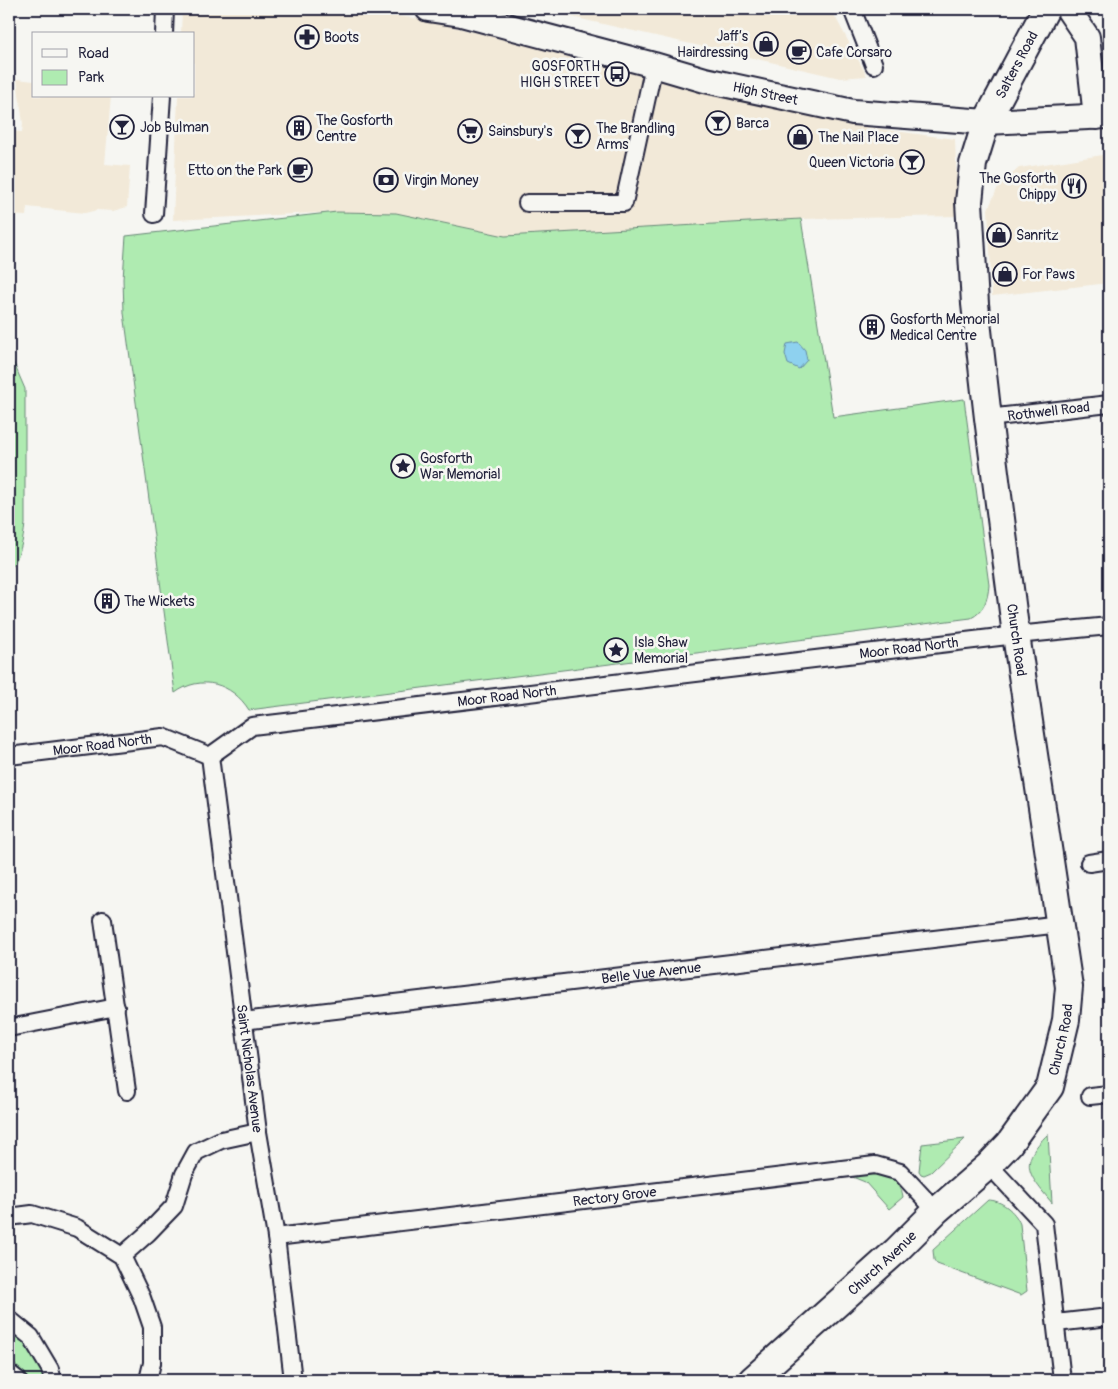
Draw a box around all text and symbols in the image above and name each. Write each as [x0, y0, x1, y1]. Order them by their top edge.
pharmacy icon: Boots [294, 24, 320, 50]
place label: Jaff’s Hairdressing [677, 28, 749, 61]
street label: Salters Road [992, 28, 1042, 102]
place label: Boots [324, 29, 360, 46]
shop icon: Jaff’s Hairdressing [753, 31, 779, 57]
legend [32, 32, 195, 98]
cafe icon: Cafe Corsaro [786, 39, 812, 65]
text: Road [78, 44, 109, 63]
place label: Cafe Corsaro [816, 44, 893, 61]
place label: GOSFORTH HIGH STREET [520, 58, 600, 91]
bus stop icon: GOSFORTH HIGH STREET [604, 61, 630, 87]
text: Park [78, 68, 105, 87]
street label: High Street [731, 78, 800, 109]
bar icon: Barca [705, 110, 731, 136]
place label: The Gosforth Centre [316, 112, 393, 145]
bar icon: Job Bulman [109, 114, 135, 140]
building icon: The Gosforth Centre [286, 115, 312, 141]
place label: Barca [736, 115, 769, 132]
supermarket icon: Sainsbury's [457, 118, 483, 144]
place label: Job Bulman [140, 119, 209, 136]
place label: The Brandling Arms [596, 120, 675, 153]
place label: Sainsbury's [488, 123, 553, 140]
bar icon: The Brandling Arms [565, 123, 591, 149]
shop icon: The Nail Place [787, 124, 813, 150]
place label: The Nail Place [818, 129, 899, 146]
bar icon: Queen Victoria [899, 149, 925, 175]
place label: Queen Victoria [809, 154, 894, 171]
cafe icon: Etto on the Park [287, 157, 313, 183]
place label: Etto on the Park [188, 162, 282, 179]
bank icon: Virgin Money [373, 167, 399, 193]
place label: The Gosforth Chippy [979, 170, 1056, 203]
place label: Virgin Money [404, 172, 479, 189]
restaurant icon: The Gosforth Chippy [1061, 173, 1087, 199]
shop icon: Sanritz [986, 222, 1012, 248]
place label: Sanritz [1016, 227, 1059, 244]
shop icon: For Paws [992, 261, 1018, 287]
place label: For Paws [1022, 266, 1075, 283]
place label: Gosforth Memorial Medical Centre [890, 311, 1000, 344]
building icon: Gosforth Memorial Medical Centre [859, 314, 885, 340]
street label: Rothwell Road [1006, 398, 1091, 425]
place label: Gosforth War Memorial [420, 450, 501, 483]
place icon: Gosforth War Memorial [390, 453, 416, 479]
building icon: The Wickets [94, 588, 120, 614]
place label: The Wickets [124, 593, 195, 610]
street label: Church Road [1003, 603, 1030, 678]
place label: Isla Shaw Memorial [634, 634, 688, 667]
street label: Moor Road North [859, 634, 959, 663]
place icon: Isla Shaw Memorial [603, 637, 629, 663]
street label: Moor Road North [456, 682, 557, 710]
street label: Moor Road North [52, 730, 153, 760]
street label: Belle Vue Avenue [601, 959, 702, 987]
street label: Saint Nicholas Avenue [233, 1003, 266, 1134]
street label: Church Road [1045, 1003, 1076, 1077]
street label: Rectory Grove [572, 1183, 657, 1210]
street label: Church Avenue [845, 1227, 920, 1299]

